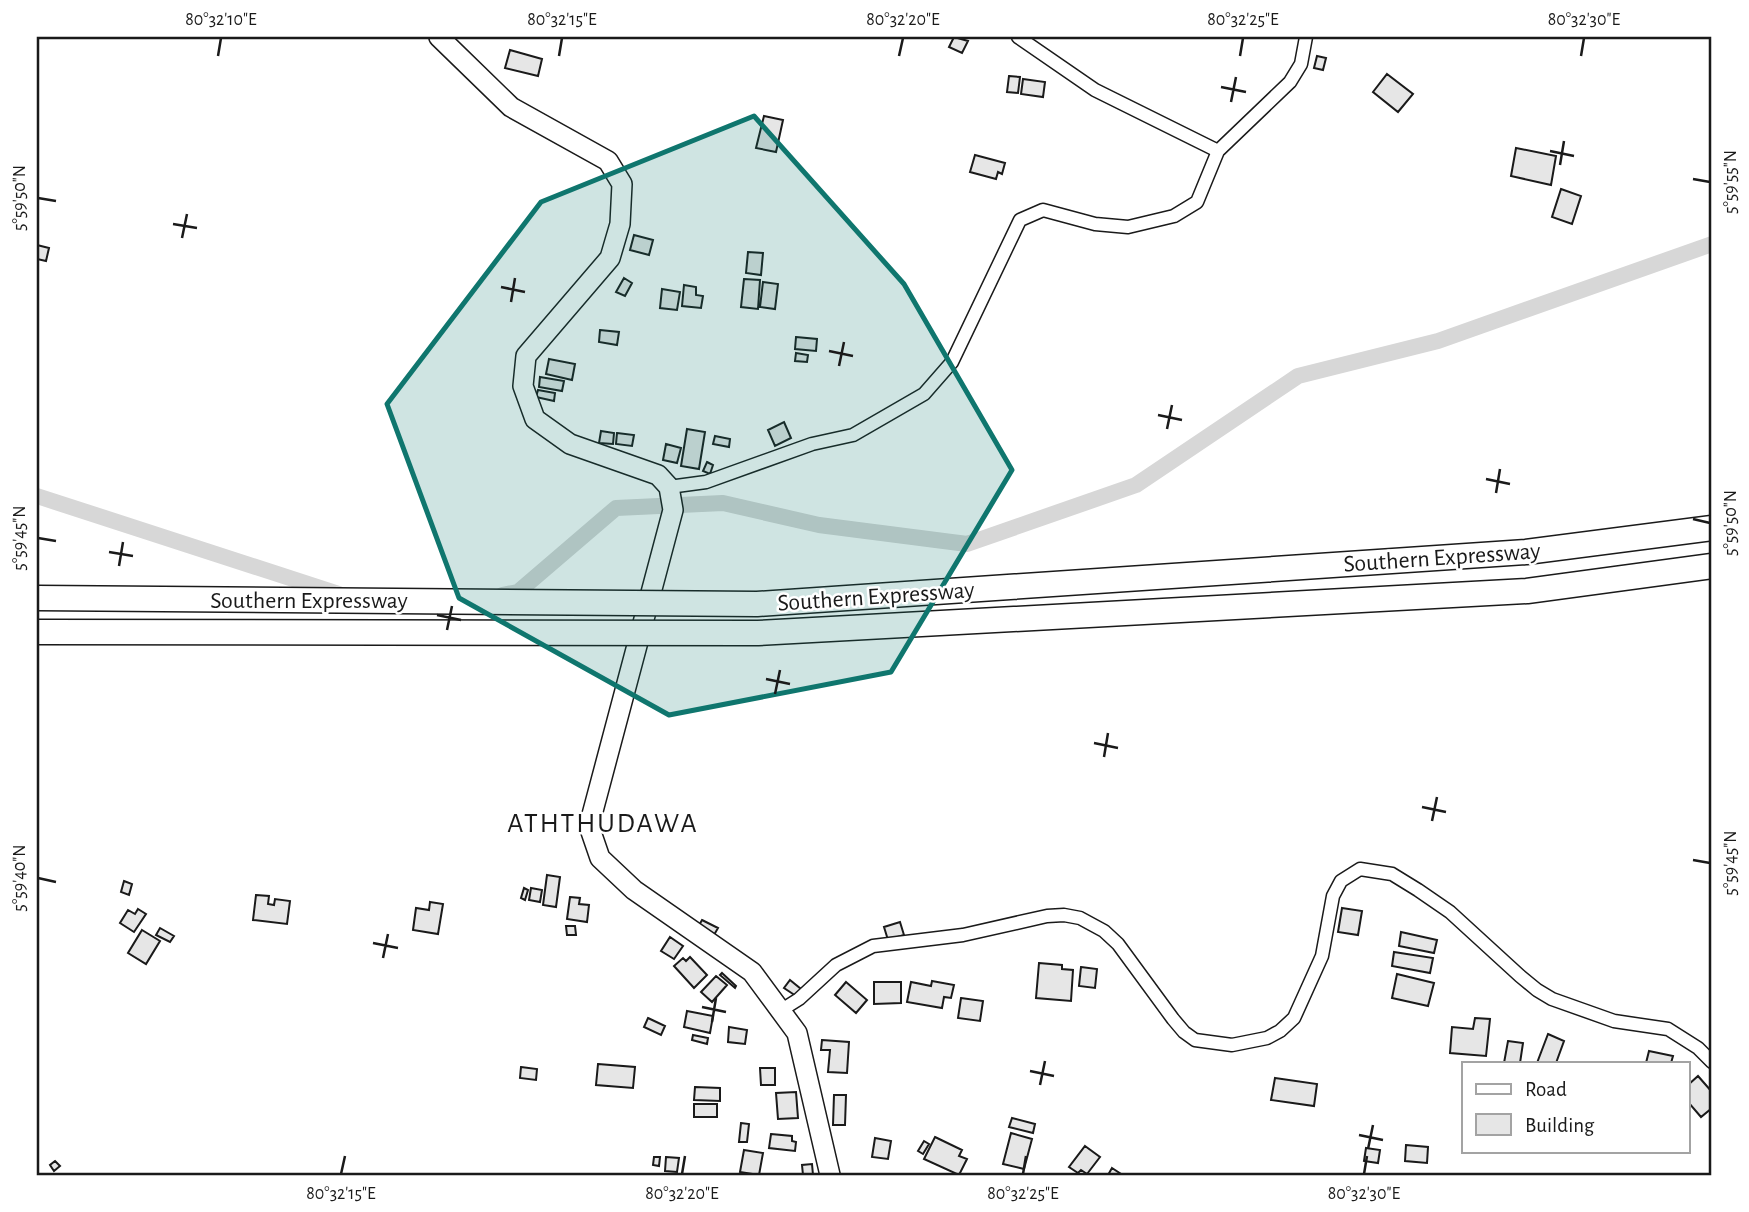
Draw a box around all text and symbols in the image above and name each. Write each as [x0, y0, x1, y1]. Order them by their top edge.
text: 80°32'10"E [185, 11, 257, 29]
text: 80°32'15"E [527, 11, 597, 29]
text: 80°32'20"E [866, 11, 940, 29]
text: 80°32'25"E [1207, 11, 1279, 29]
text: 80°32'30"E [1548, 11, 1621, 29]
text: 5°59'55"N [1722, 150, 1740, 214]
text: 5°59'50"N [11, 165, 29, 231]
text: 5°59'50"N [1722, 490, 1740, 556]
text: 5°59'45"N [11, 505, 29, 571]
street label: Southern Expressway [1343, 539, 1541, 577]
street label: Southern Expressway [777, 578, 975, 616]
street label: Southern Expressway [210, 589, 408, 613]
district label: ATHTHUDAWA [507, 810, 699, 838]
text: 5°59'45"N [1722, 830, 1740, 896]
text: 5°59'40"N [11, 844, 29, 912]
legend [1462, 1062, 1690, 1152]
text: Road [1525, 1079, 1567, 1100]
text: Building [1525, 1115, 1595, 1136]
text: 80°32'15"E [306, 1185, 376, 1203]
text: 80°32'20"E [645, 1185, 719, 1203]
text: 80°32'25"E [987, 1185, 1059, 1203]
text: 80°32'30"E [1328, 1185, 1401, 1203]

